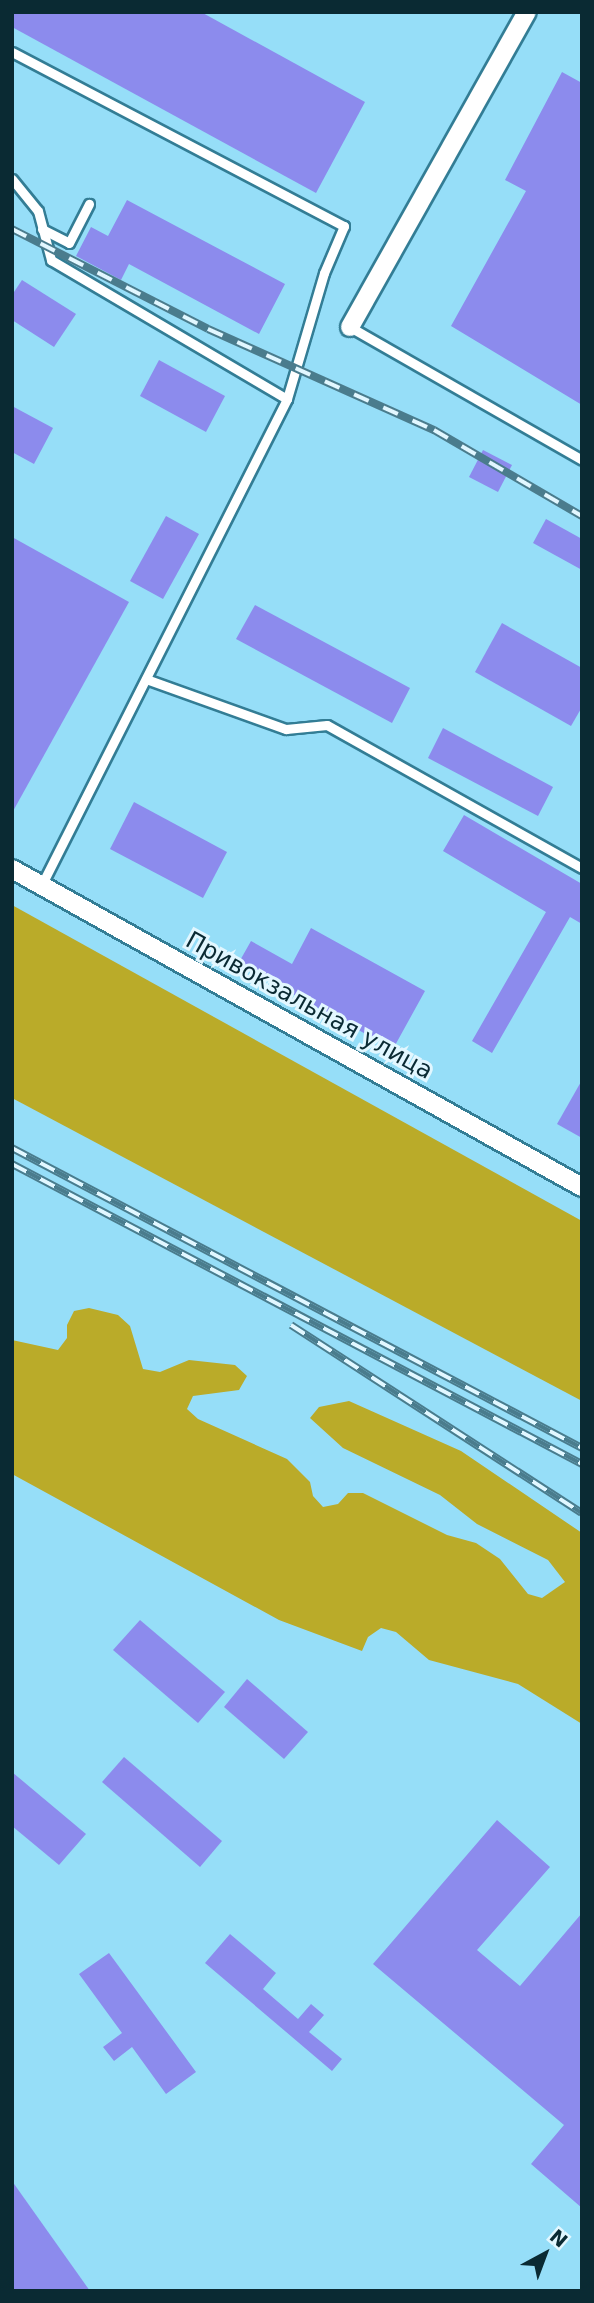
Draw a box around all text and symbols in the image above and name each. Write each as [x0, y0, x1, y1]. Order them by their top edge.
street label: Привокзальная улица [181, 926, 437, 1086]
north arrow [510, 2219, 580, 2289]
text: N [546, 2225, 572, 2252]

